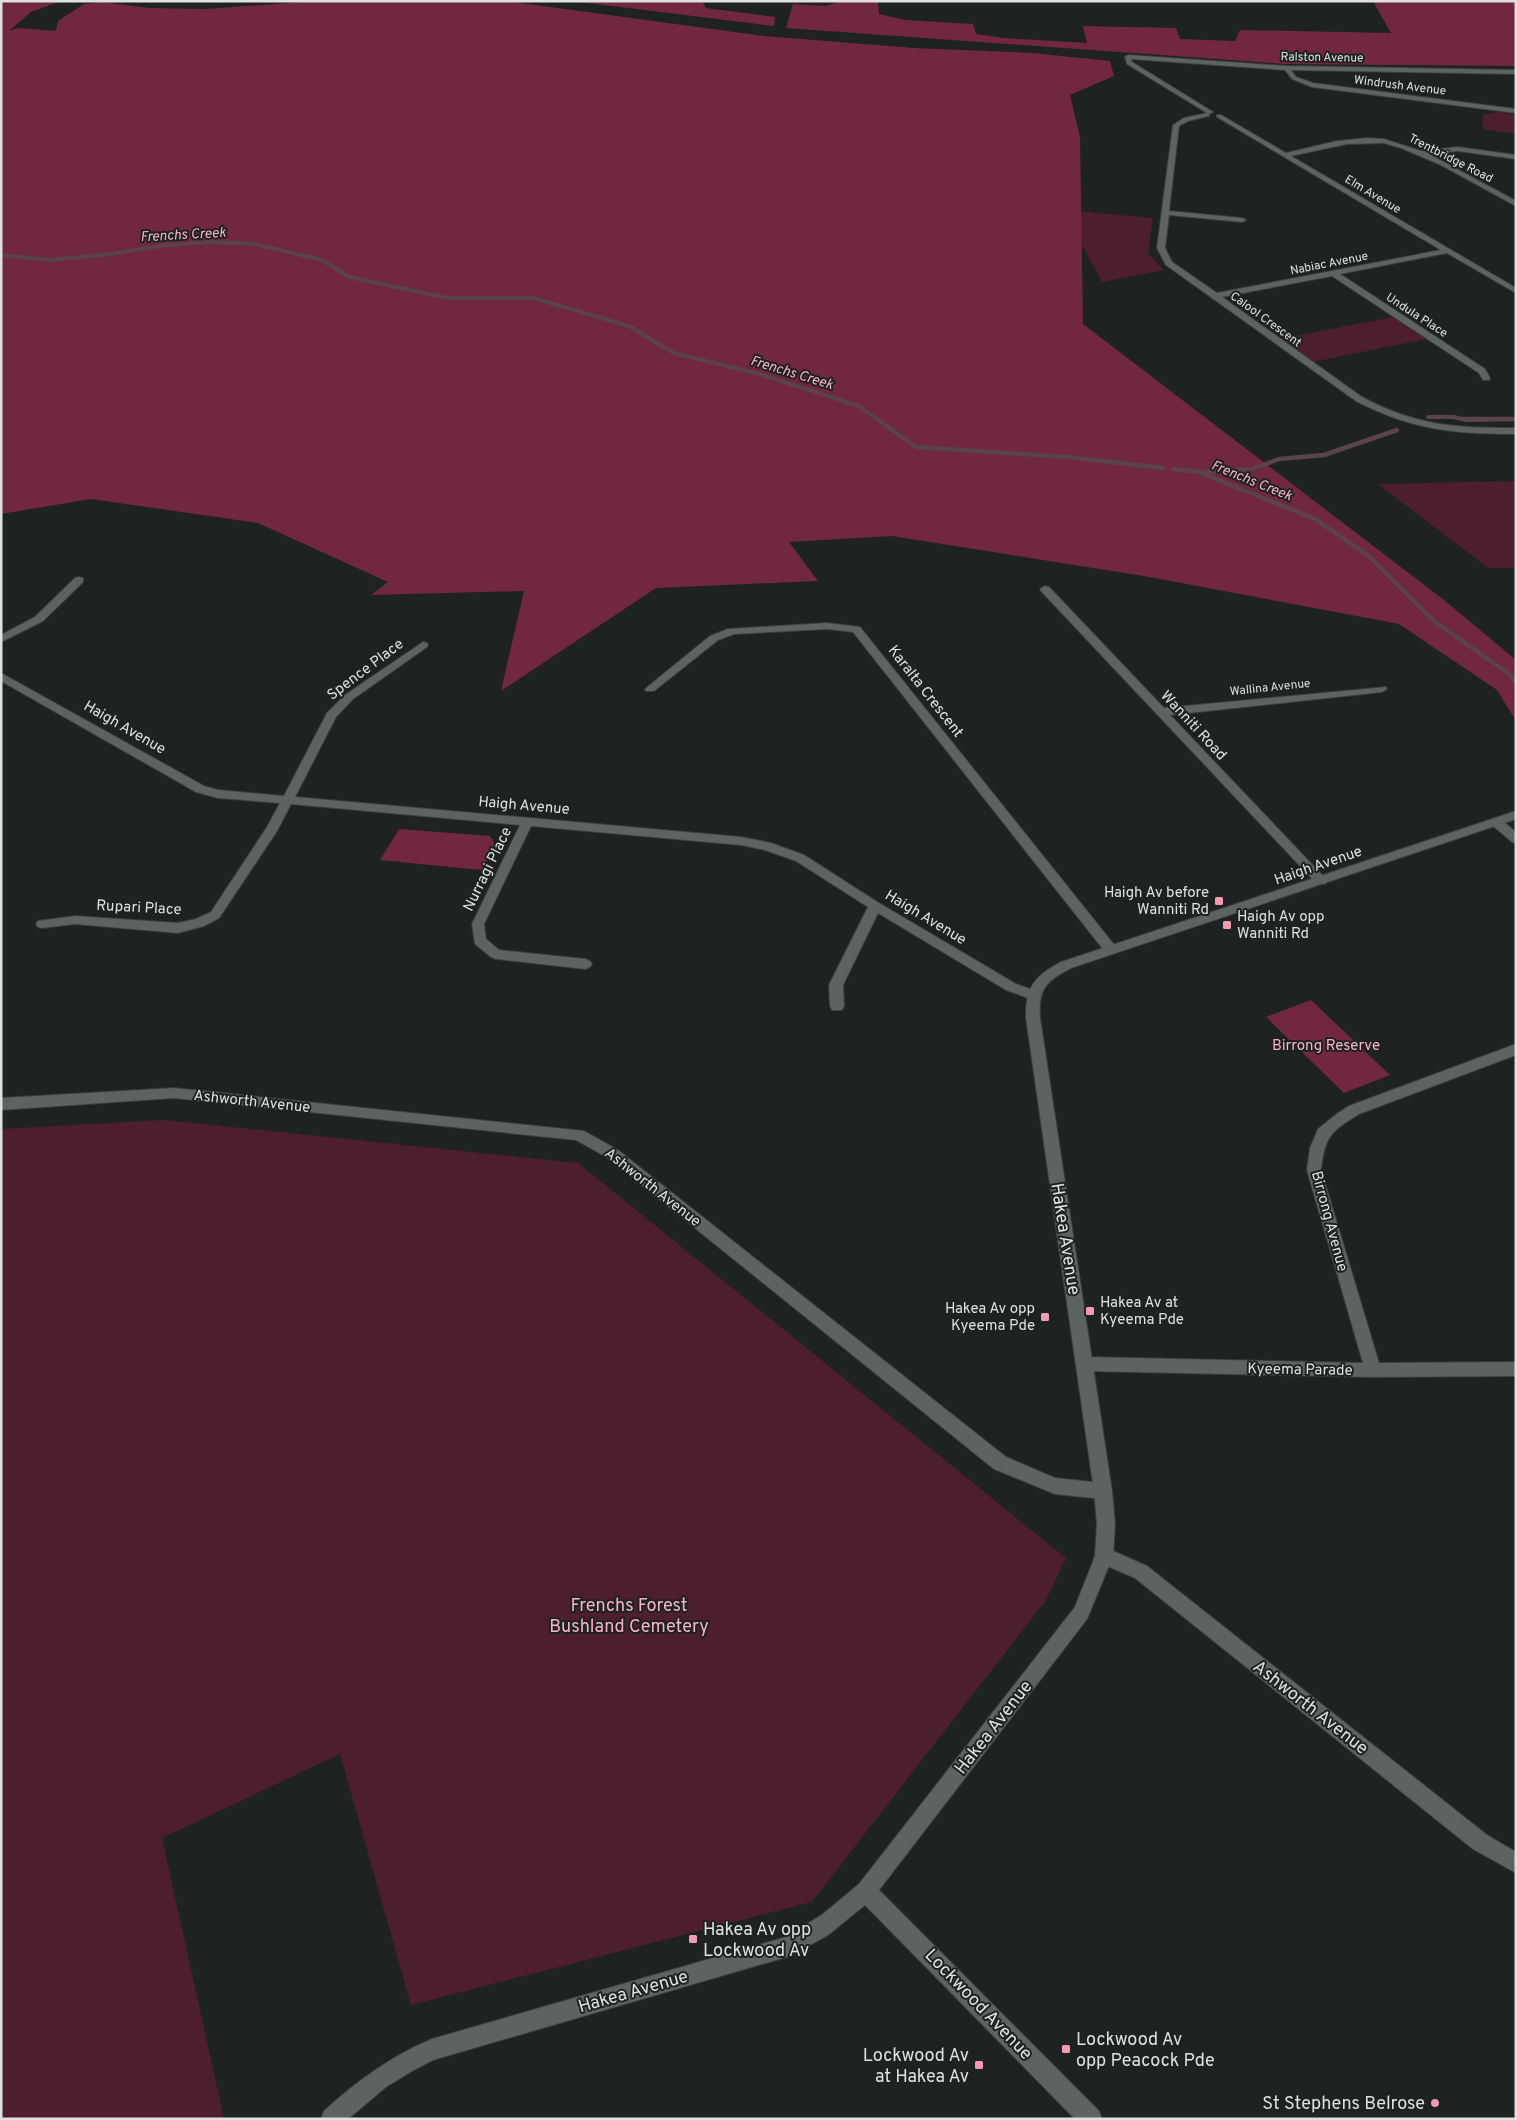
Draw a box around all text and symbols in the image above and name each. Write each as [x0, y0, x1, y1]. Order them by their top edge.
street label: Ralston Avenue [1280, 49, 1364, 67]
street label: Windrush Avenue [1353, 72, 1447, 100]
street label: Trentbridge Road [1406, 131, 1495, 187]
street label: Elm Avenue [1341, 172, 1404, 218]
water label: Frenchs Creek [140, 225, 227, 246]
street label: Nabiac Avenue [1289, 249, 1370, 279]
street label: Calool Crescent [1227, 288, 1304, 351]
street label: Undula Place [1382, 290, 1450, 342]
water label: Frenchs Creek [748, 353, 836, 394]
water label: Frenchs Creek [1209, 457, 1295, 506]
street label: Spence Place [324, 635, 408, 705]
street label: Karalta Crescent [883, 642, 967, 742]
street label: Wallina Avenue [1229, 676, 1311, 700]
street label: Wanniti Road [1156, 687, 1230, 765]
street label: Haigh Avenue [80, 697, 169, 759]
street label: Haigh Avenue [477, 793, 570, 820]
street label: Nurragi Place [460, 824, 517, 915]
street label: Haigh Avenue [1272, 843, 1365, 890]
place label: Haigh Av before Wanniti Rd [1104, 884, 1209, 920]
street label: Haigh Avenue [881, 887, 969, 950]
marker: Haigh Av before Wanniti Rd [1213, 895, 1225, 907]
street label: Rupari Place [96, 897, 182, 920]
place label: Haigh Av opp Wanniti Rd [1237, 908, 1324, 944]
marker: Haigh Av opp Wanniti Rd [1221, 919, 1233, 931]
park label: Birrong Reserve [1272, 1037, 1380, 1056]
street label: Ashworth Avenue [193, 1087, 311, 1118]
street label: Ashworth Avenue [600, 1145, 704, 1232]
street label: Birrong Avenue [1306, 1169, 1351, 1274]
street label: Hakea Avenue [1044, 1181, 1085, 1297]
place label: Hakea Av at Kyeema Pde [1100, 1294, 1184, 1330]
place label: Hakea Av opp Kyeema Pde [945, 1300, 1035, 1336]
marker: Hakea Av at Kyeema Pde [1084, 1305, 1096, 1317]
marker: Hakea Av opp Kyeema Pde [1039, 1311, 1051, 1323]
street label: Kyeema Parade [1247, 1360, 1353, 1381]
park label: Frenchs Forest Bushland Cemetery [549, 1595, 709, 1639]
street label: Ashworth Avenue [1248, 1656, 1373, 1761]
street label: Hakea Avenue [950, 1676, 1038, 1780]
place label: Hakea Av opp Lockwood Av [703, 1919, 811, 1963]
marker: Hakea Av opp Lockwood Av [687, 1933, 699, 1945]
street label: Lockwood Avenue [919, 1945, 1037, 2065]
street label: Hakea Avenue [576, 1966, 691, 2019]
place label: Lockwood Av opp Peacock Pde [1076, 2029, 1215, 2073]
marker: Lockwood Av opp Peacock Pde [1060, 2043, 1072, 2055]
place label: Lockwood Av at Hakea Av [863, 2045, 969, 2089]
marker: Lockwood Av at Hakea Av [973, 2059, 985, 2071]
place label: St Stephens Belrose [1262, 2093, 1425, 2116]
marker: St Stephens Belrose [1429, 2097, 1441, 2109]

